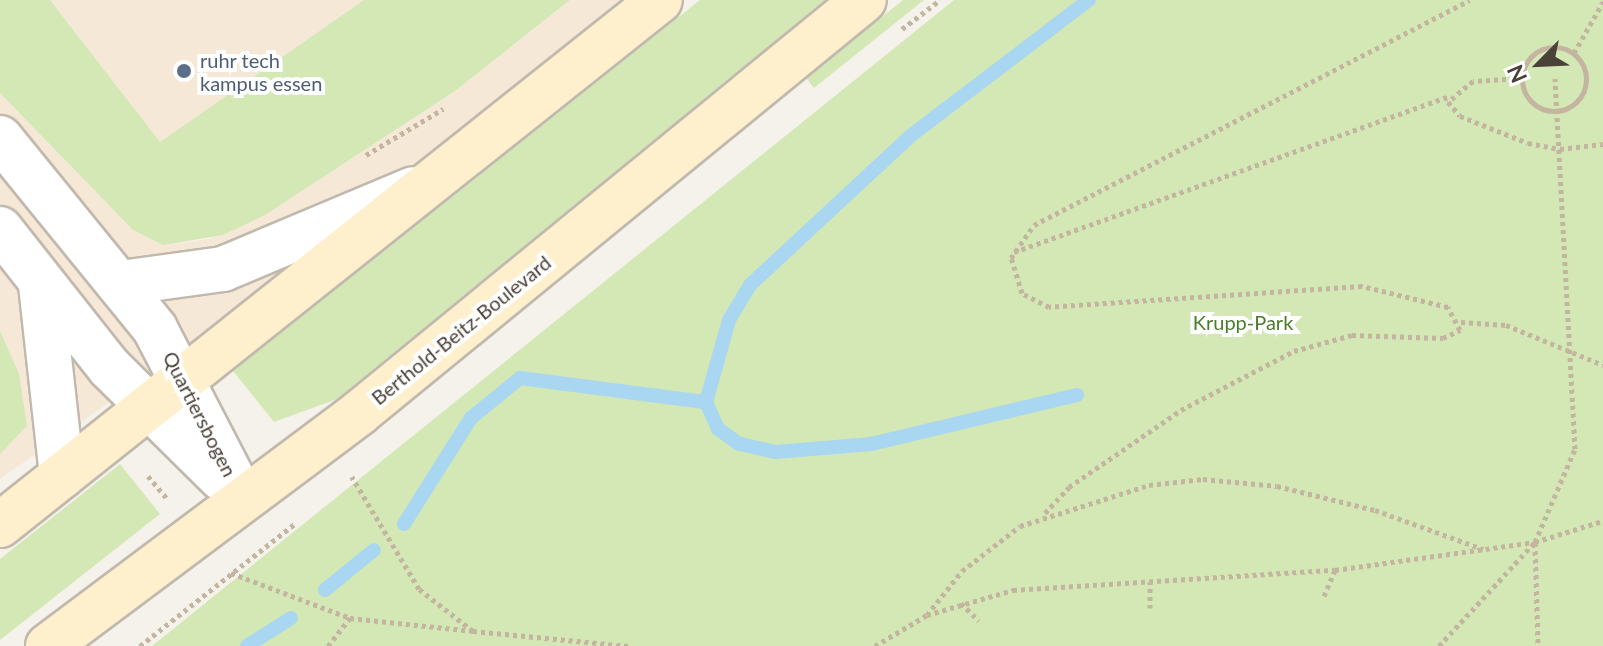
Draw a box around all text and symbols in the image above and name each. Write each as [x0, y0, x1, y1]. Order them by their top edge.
north arrow [1499, 24, 1579, 104]
place label: ruhr tech kampus essen [200, 48, 322, 95]
text: N [1501, 61, 1532, 87]
marker: ruhr tech kampus essen [175, 62, 193, 80]
street label: Berthold-Beitz-Boulevard [367, 250, 555, 410]
park label: Krupp-Park [1193, 310, 1293, 334]
street label: Quartiersbogen [158, 347, 242, 481]

